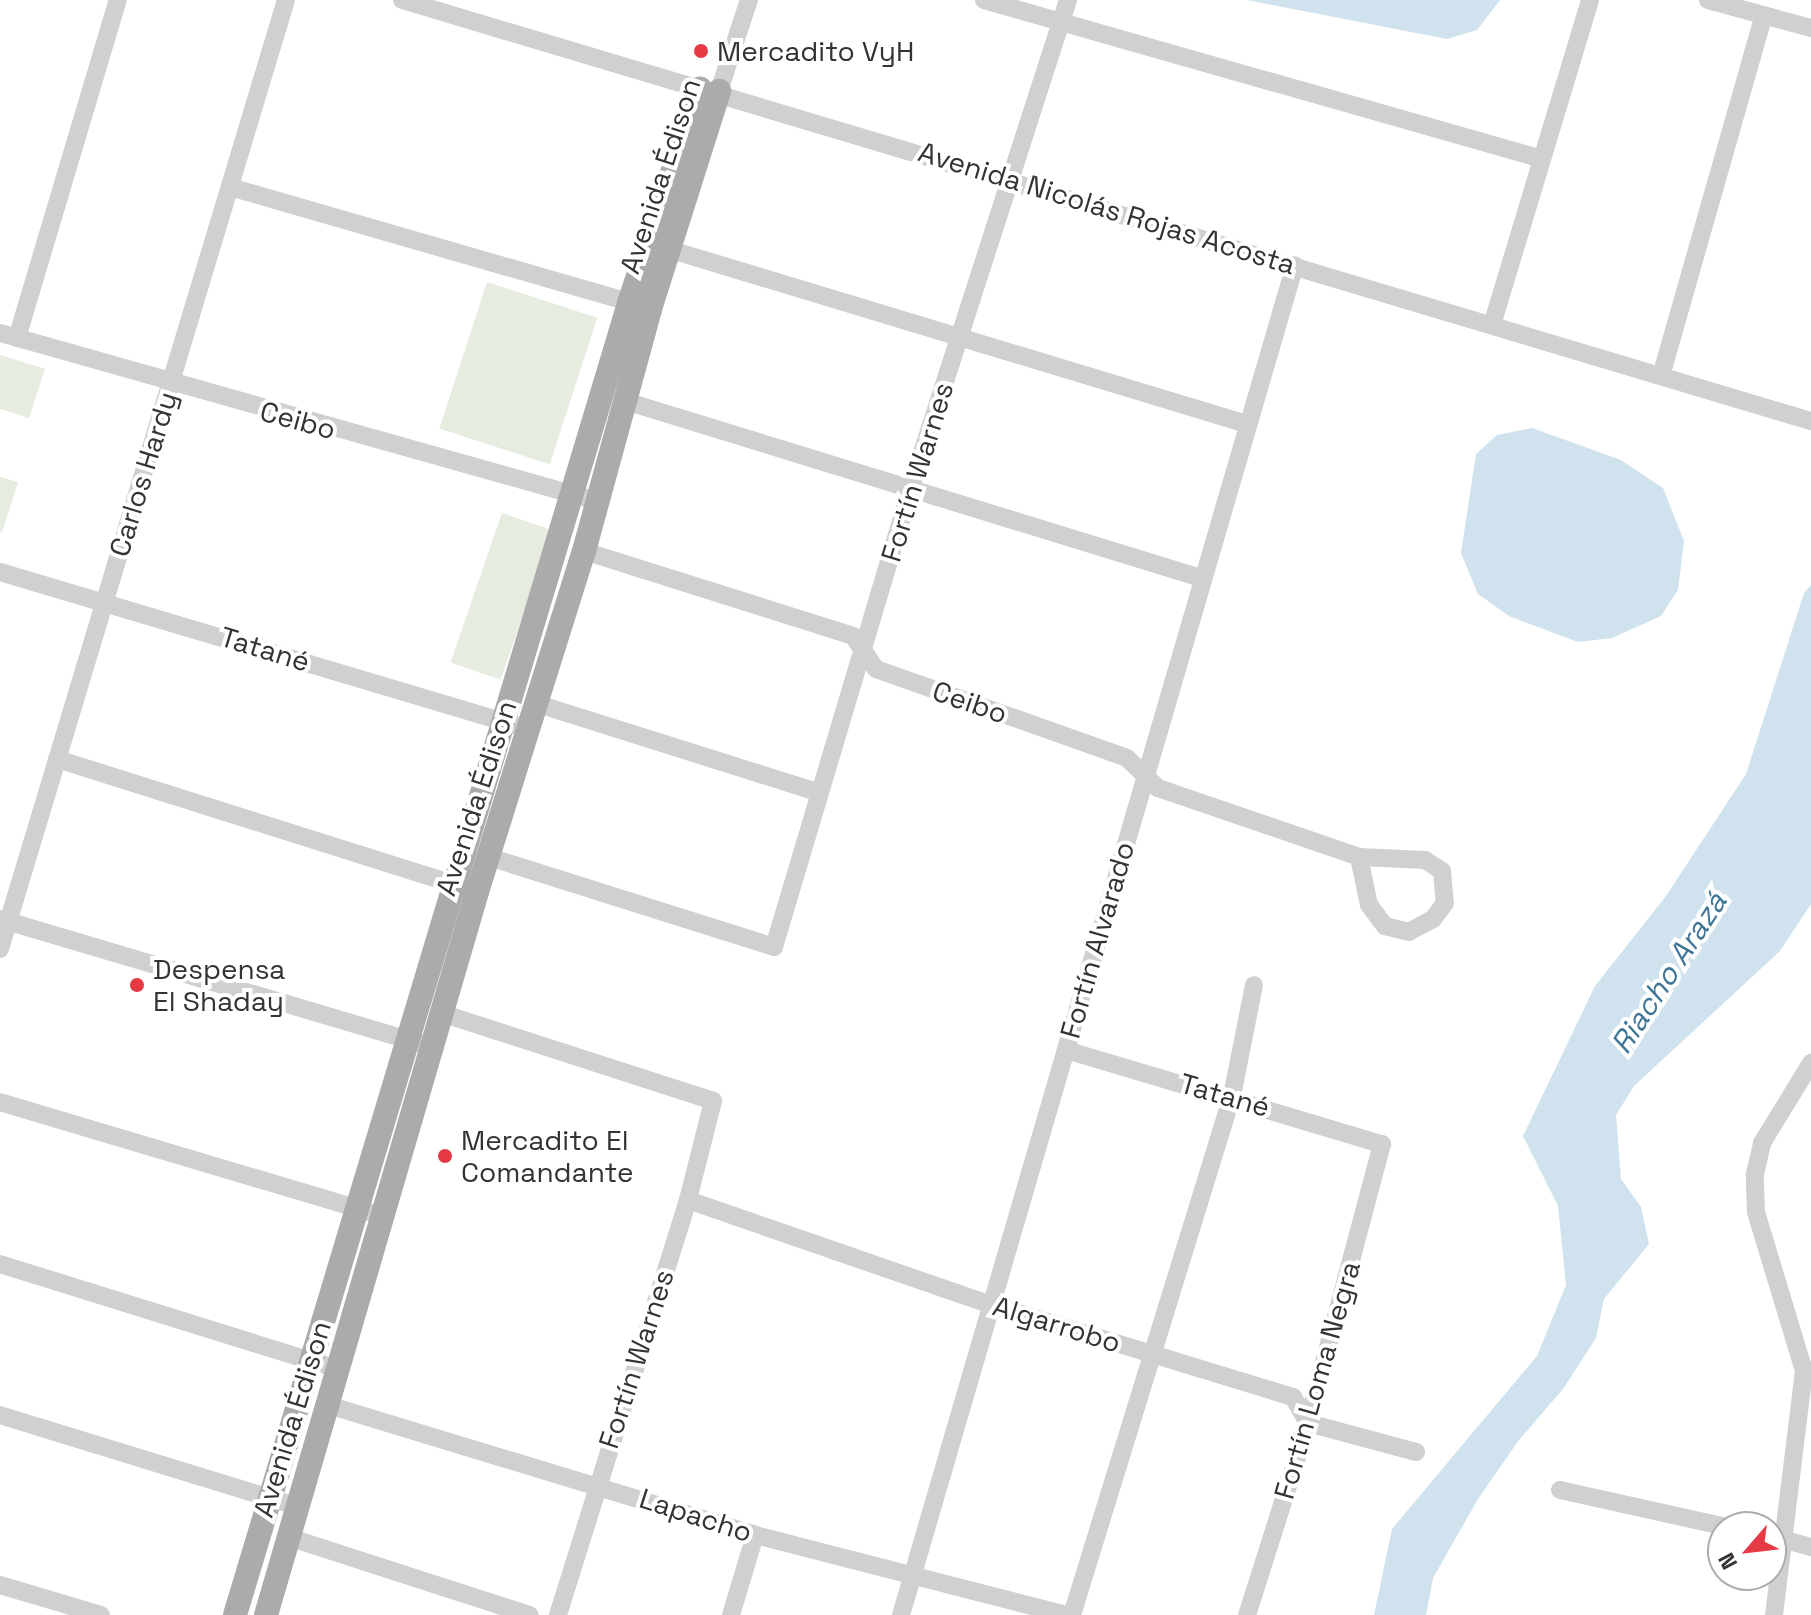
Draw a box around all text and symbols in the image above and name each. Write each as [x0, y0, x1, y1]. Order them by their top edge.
place label: Mercadito VyH [717, 34, 915, 68]
marker: Mercadito VyH [692, 42, 710, 60]
street label: Avenida Édison [613, 74, 707, 278]
street label: Avenida Nicolás Rojas Acosta [914, 135, 1300, 281]
street label: Fortín Warnes [874, 378, 960, 566]
street label: Carlos Hardy [102, 388, 184, 560]
street label: Ceibo [257, 394, 339, 446]
street label: Tatané [216, 620, 314, 678]
street label: Ceibo [928, 674, 1012, 730]
street label: Avenida Édison [429, 696, 523, 900]
street label: Fortín Alvarado [1053, 838, 1141, 1042]
water label: Riacho Arazá [1603, 885, 1735, 1061]
place label: Despensa El Shaday [153, 952, 285, 1018]
marker: Despensa El Shaday [128, 976, 146, 994]
street label: Tatané [1176, 1066, 1274, 1124]
place label: Mercadito El Comandante [461, 1123, 633, 1189]
marker: Mercadito El Comandante [436, 1147, 454, 1165]
street label: Fortín Loma Negra [1267, 1257, 1367, 1503]
street label: Fortín Warnes [591, 1265, 681, 1453]
street label: Algarrobo [989, 1289, 1125, 1359]
street label: Avenida Édison [246, 1317, 338, 1521]
street label: Lapacho [635, 1481, 757, 1549]
north arrow [1707, 1511, 1787, 1591]
text: N [1712, 1548, 1743, 1574]

